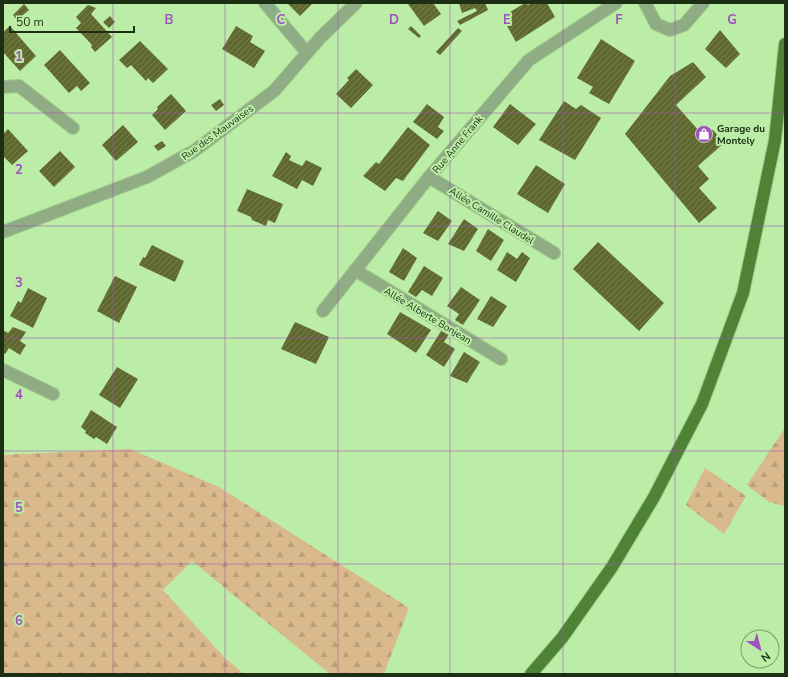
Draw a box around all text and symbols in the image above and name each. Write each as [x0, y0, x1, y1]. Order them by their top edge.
scale bar [10, 8, 134, 34]
text: B [165, 11, 174, 29]
text: C [277, 11, 286, 29]
text: D [389, 11, 399, 29]
text: E [503, 11, 511, 29]
text: F [615, 11, 623, 29]
text: G [727, 11, 737, 29]
text: 50 m [16, 14, 44, 30]
text: 1 [15, 48, 23, 66]
street label: Rue des Mauvaises [179, 102, 257, 164]
street label: Rue Anne Frank [429, 112, 487, 177]
place label: Garage du Montely [717, 122, 765, 148]
shop icon: Garage du Montely [694, 124, 714, 144]
text: 2 [15, 161, 23, 179]
street label: Allée Camille Claudel [446, 184, 537, 248]
text: 3 [15, 274, 23, 292]
street label: Allée Alberte Bonjean [381, 284, 474, 348]
text: 4 [15, 386, 23, 404]
text: 5 [15, 499, 23, 517]
text: 6 [15, 612, 23, 630]
north arrow [740, 629, 780, 669]
text: N [758, 648, 773, 665]

